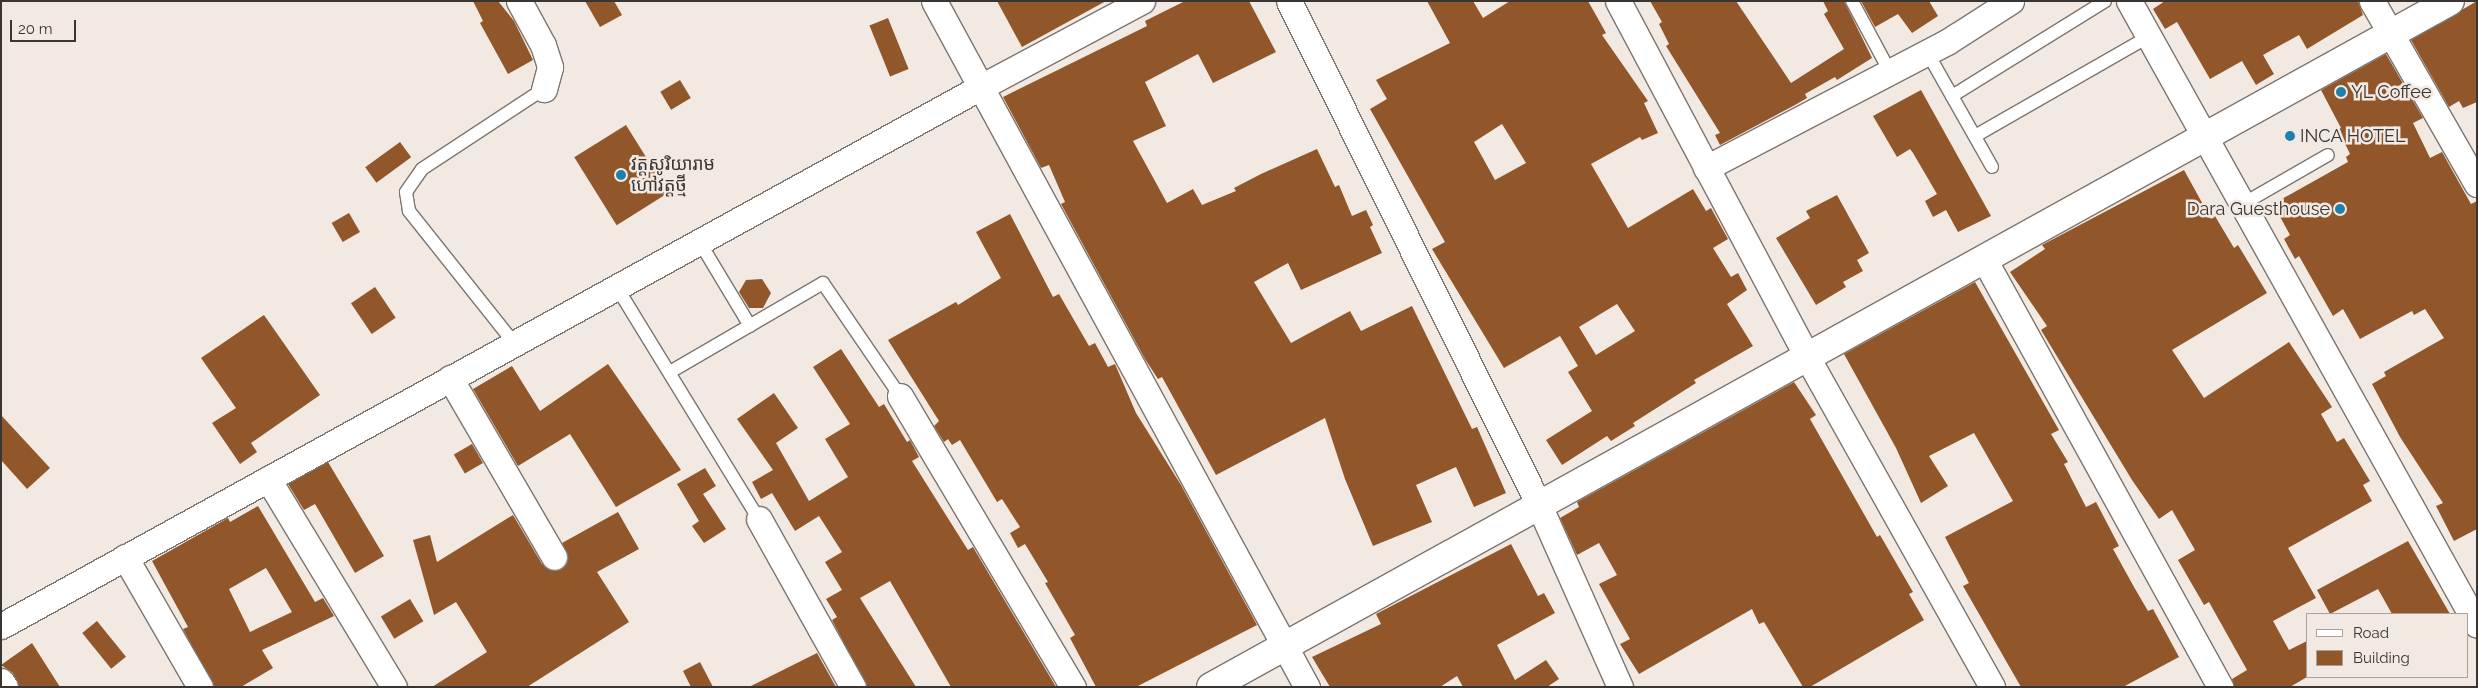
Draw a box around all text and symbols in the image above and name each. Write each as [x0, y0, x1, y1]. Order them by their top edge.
scale bar [12, 10, 79, 42]
text: 20 m [18, 20, 53, 38]
place label: YL Coffee [2351, 81, 2432, 103]
marker: YL Coffee [2335, 86, 2347, 98]
place label: INCA HOTEL [2300, 125, 2406, 147]
marker: INCA HOTEL [2284, 130, 2296, 142]
place label: វត្តសូរិយារាម ហៅវត្តថ្មី [631, 154, 715, 196]
marker: វត្តសូរិយារាម ហៅវត្តថ្មី [615, 169, 627, 181]
place label: Dara Guesthouse [2187, 198, 2330, 220]
marker: Dara Guesthouse [2334, 203, 2346, 215]
legend [2306, 613, 2468, 678]
text: Road [2353, 624, 2389, 642]
text: Building [2353, 649, 2410, 667]

